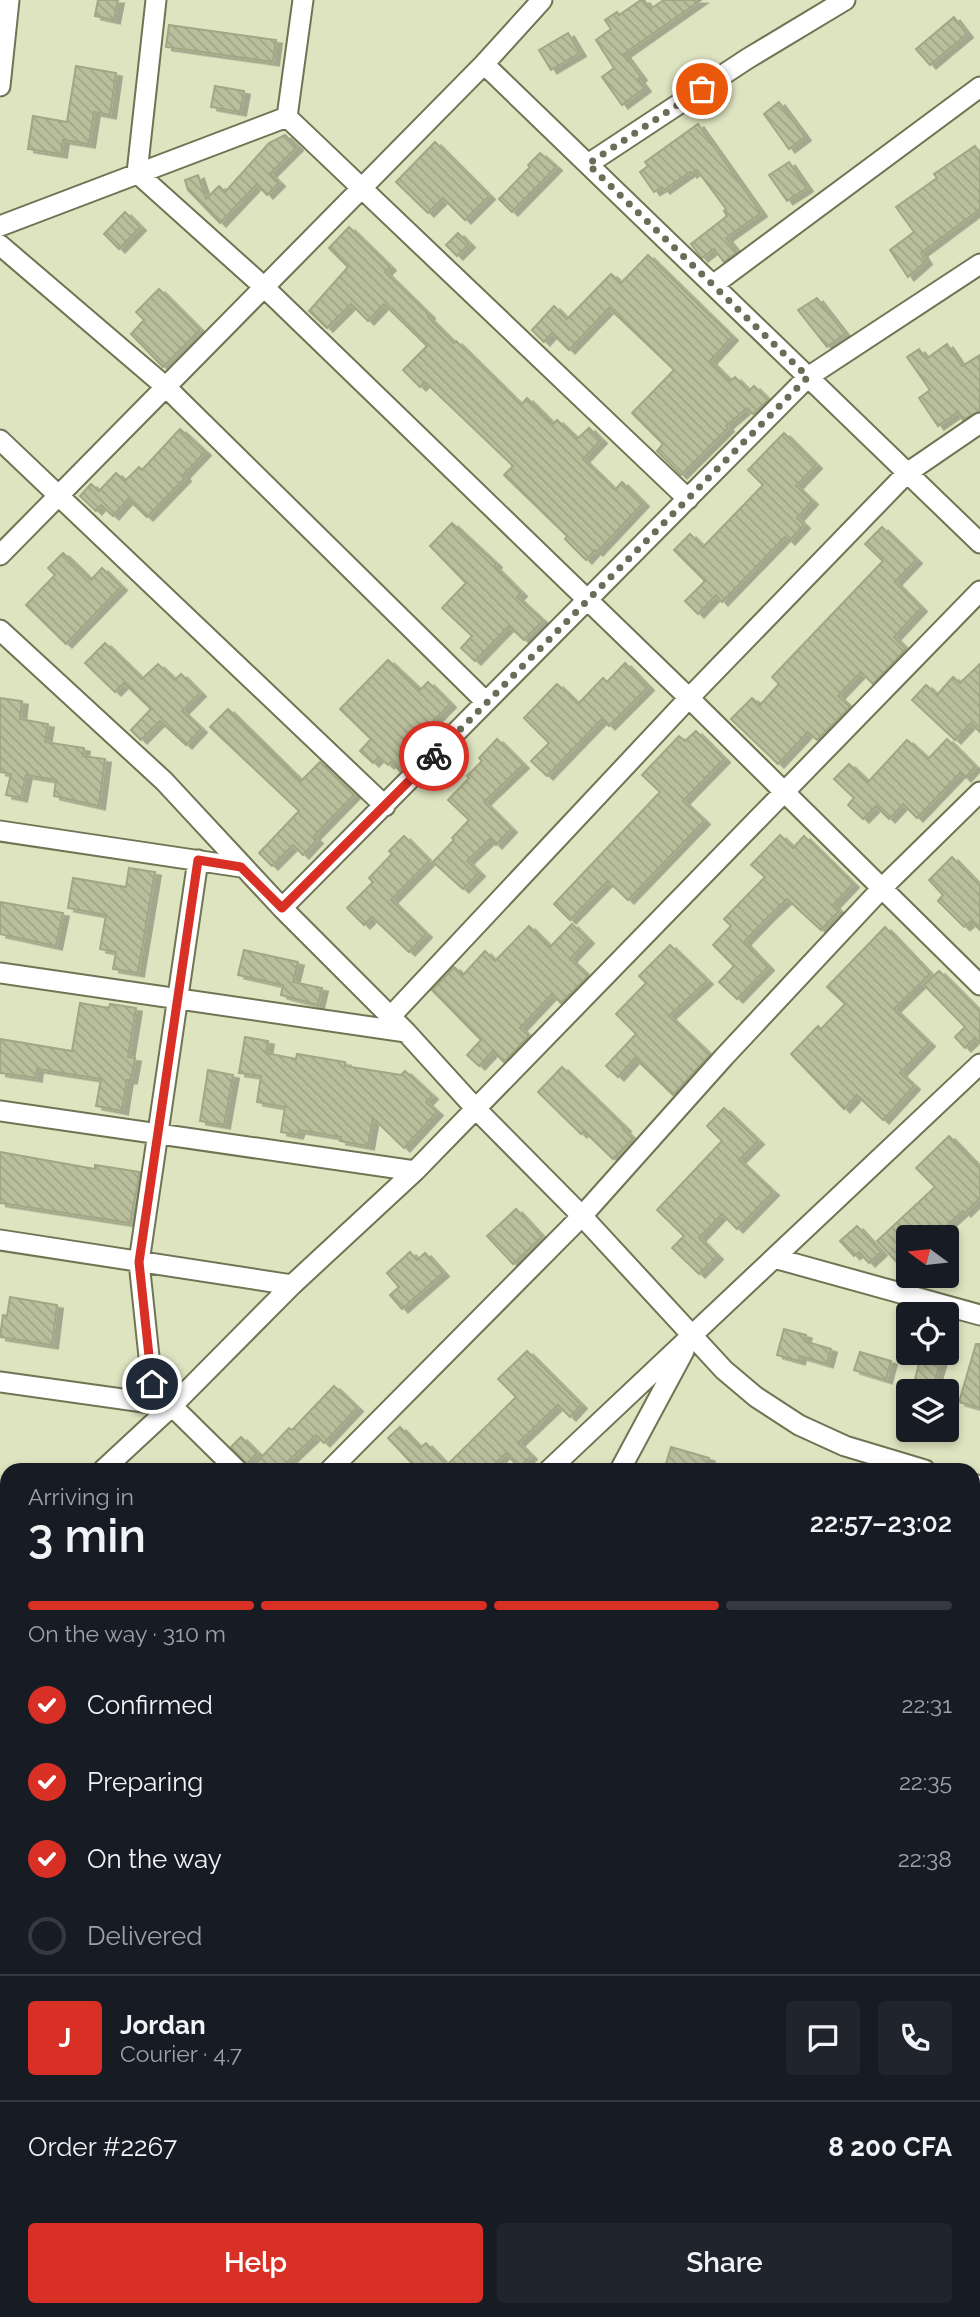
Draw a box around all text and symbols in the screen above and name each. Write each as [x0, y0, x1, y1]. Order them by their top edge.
pin [672, 59, 732, 119]
icon: bag [683, 70, 721, 108]
courier [399, 721, 469, 791]
icon: bike [415, 737, 453, 775]
north arrow [896, 1225, 959, 1288]
map controls [896, 1225, 959, 1442]
button: locate [896, 1302, 959, 1365]
pin [122, 1354, 182, 1414]
icon: home [133, 1365, 171, 1403]
button: layers [896, 1379, 959, 1442]
text: Arriving in [28, 1483, 134, 1510]
text: 22:57–23:02 [810, 1508, 952, 1538]
text: 3 min [28, 1509, 146, 1563]
text: On the way · 310 m [28, 1620, 226, 1647]
icon: check [28, 1686, 66, 1724]
text: Confirmed [87, 1690, 213, 1720]
text: 22:31 [902, 1691, 952, 1718]
icon: check [28, 1763, 66, 1801]
text: Preparing [87, 1767, 203, 1797]
text: 22:35 [899, 1768, 952, 1795]
icon: check [28, 1840, 66, 1878]
text: On the way [87, 1844, 222, 1874]
text: 22:38 [898, 1845, 952, 1872]
text: Delivered [87, 1921, 202, 1951]
button: chat [786, 2001, 860, 2075]
button: phone [878, 2001, 952, 2075]
text: Jordan [120, 2010, 206, 2040]
text: J [59, 2023, 71, 2053]
text: Courier · 4.7 [120, 2040, 242, 2067]
text: Order #2267 [28, 2132, 177, 2162]
text: 8 200 CFA [828, 2132, 952, 2162]
button: Help [28, 2223, 483, 2303]
button: Share [497, 2223, 952, 2303]

